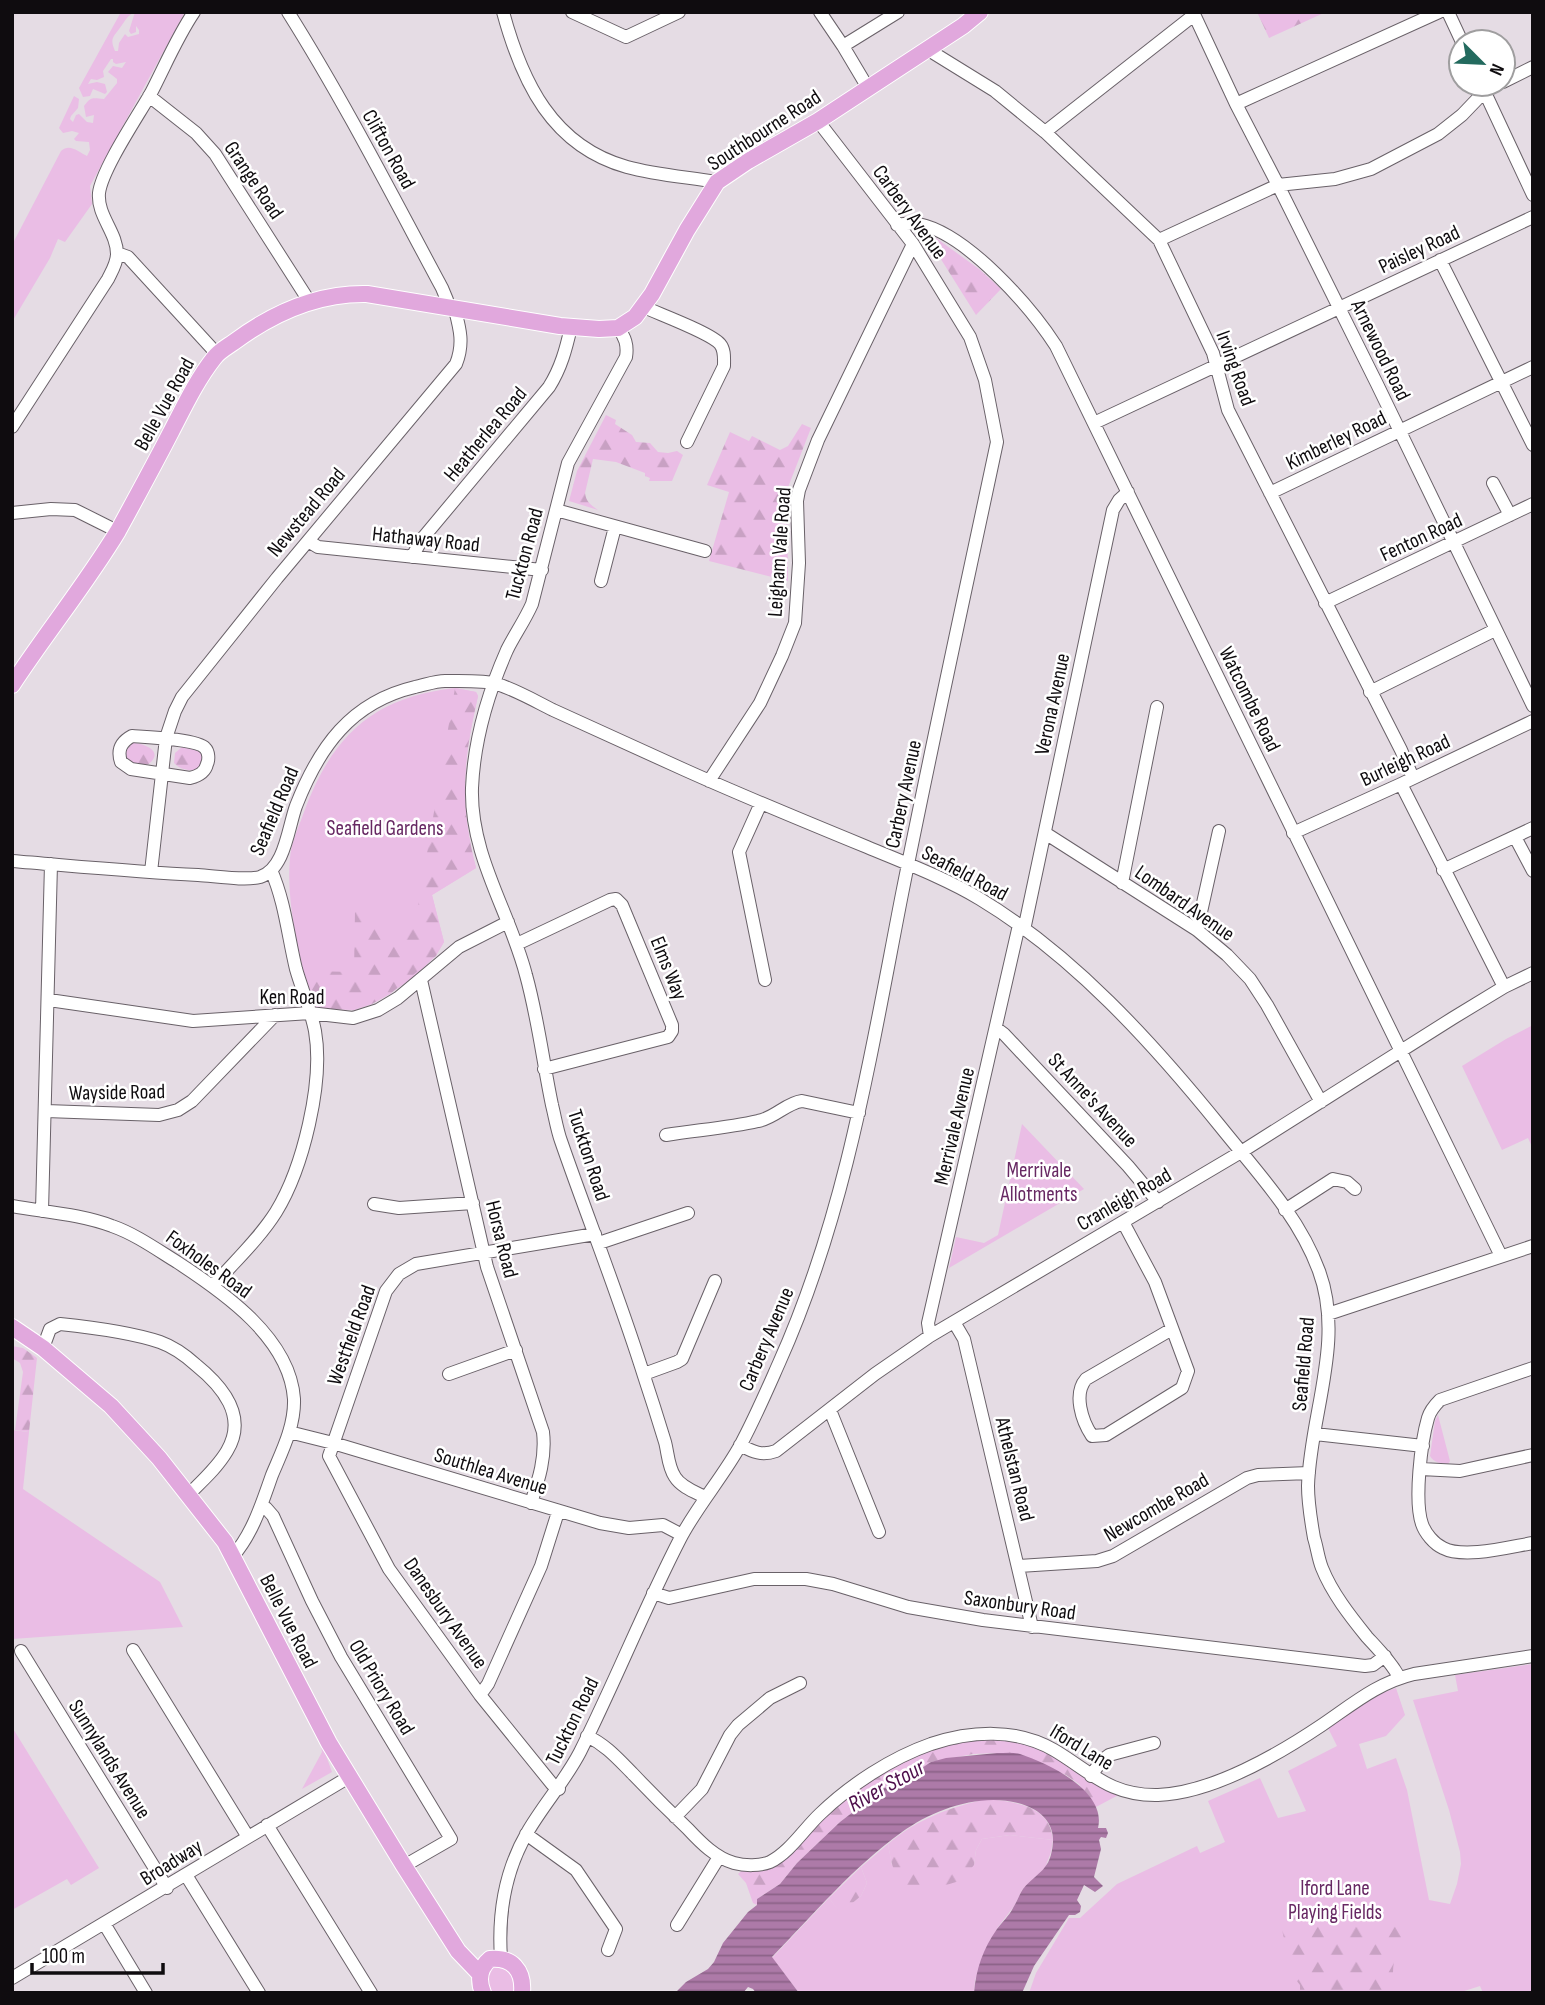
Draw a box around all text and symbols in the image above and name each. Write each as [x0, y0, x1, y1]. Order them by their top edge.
north arrow [1447, 28, 1517, 98]
text: N [1484, 60, 1509, 79]
street label: Southbourne Road [703, 85, 826, 176]
street label: Clifton Road [357, 105, 421, 193]
street label: Grange Road [219, 137, 289, 224]
street label: Carbery Avenue [867, 160, 952, 264]
street label: Paisley Road [1375, 220, 1464, 279]
street label: Arnewood Road [1345, 295, 1416, 405]
street label: Irving Road [1210, 327, 1261, 409]
street label: Belle Vue Road [129, 354, 200, 455]
street label: Heatherlea Road [439, 382, 532, 487]
street label: Kimberley Road [1282, 405, 1391, 476]
street label: Newstead Road [262, 463, 351, 562]
street label: Leigham Vale Road [763, 486, 796, 618]
street label: Tuckton Road [500, 505, 549, 603]
street label: Fenton Road [1376, 508, 1466, 567]
street label: Hathaway Road [371, 521, 481, 558]
street label: Watcombe Road [1213, 643, 1286, 756]
street label: Verona Avenue [1030, 651, 1075, 757]
street label: Burleigh Road [1356, 729, 1454, 792]
street label: Carbery Avenue [880, 738, 927, 851]
street label: Seafield Road [245, 763, 304, 859]
park label: Seafield Gardens [326, 816, 444, 841]
street label: Seafield Road [917, 840, 1012, 907]
street label: Lombard Avenue [1130, 860, 1239, 947]
street label: Elms Way [645, 933, 693, 1004]
street label: Ken Road [260, 985, 324, 1010]
street label: St Anne's Avenue [1043, 1048, 1143, 1153]
street label: Merrivale Avenue [929, 1065, 980, 1187]
street label: Wayside Road [69, 1079, 165, 1106]
street label: Tuckton Road [562, 1106, 615, 1204]
park label: Merrivale Allotments [999, 1158, 1078, 1207]
street label: Cranleigh Road [1073, 1162, 1176, 1236]
street label: Horsa Road [480, 1198, 523, 1280]
street label: Foxholes Road [161, 1225, 257, 1304]
street label: Westfield Road [322, 1282, 381, 1388]
street label: Carbery Avenue [733, 1284, 799, 1395]
street label: Seafield Road [1287, 1316, 1320, 1412]
street label: Athelstan Road [989, 1414, 1039, 1524]
street label: Southlea Avenue [431, 1442, 550, 1501]
street label: Newcombe Road [1099, 1467, 1213, 1547]
street label: Danesbury Avenue [398, 1553, 493, 1674]
street label: Belle Vue Road [254, 1570, 323, 1672]
street label: Saxonbury Road [963, 1585, 1077, 1626]
street label: Old Priory Road [343, 1635, 420, 1739]
street label: Tuckton Road [541, 1673, 604, 1769]
street label: Sunnylands Avenue [63, 1695, 156, 1823]
street label: Iford Lane [1045, 1719, 1118, 1776]
water label: River Stour [843, 1753, 931, 1818]
street label: Broadway [136, 1834, 207, 1891]
park label: Iford Lane Playing Fields [1288, 1876, 1382, 1925]
scale bar [32, 1932, 163, 1976]
text: 100 m [42, 1944, 85, 1969]

